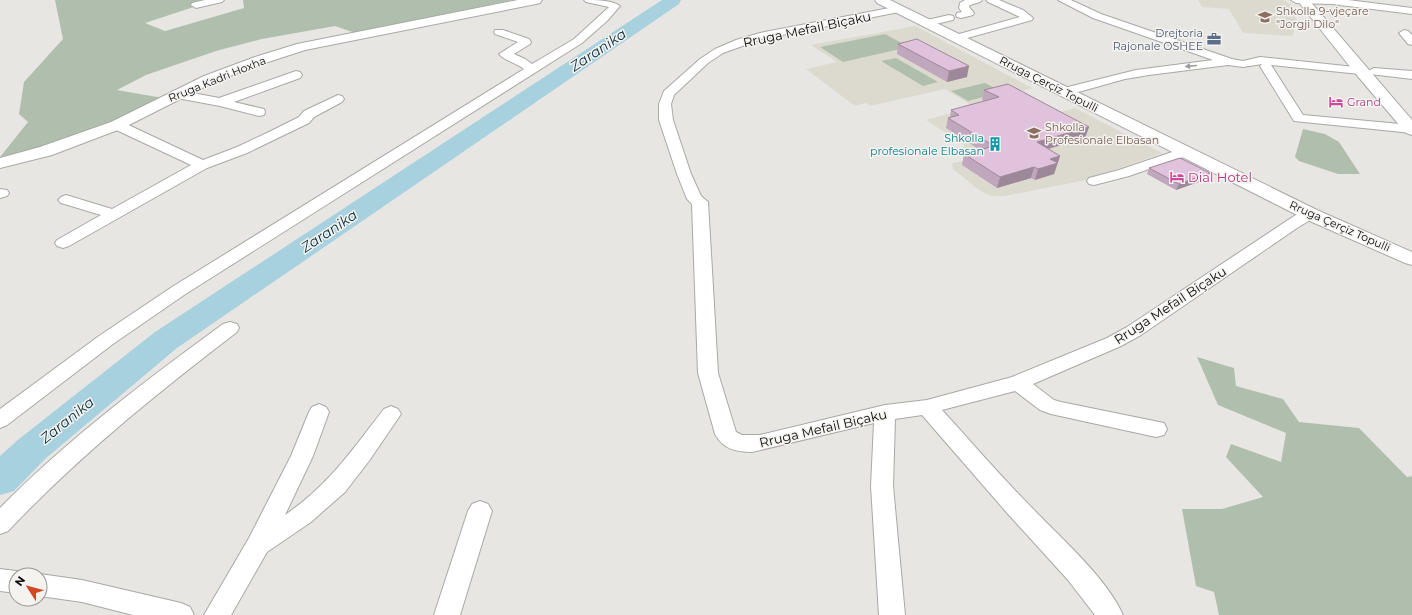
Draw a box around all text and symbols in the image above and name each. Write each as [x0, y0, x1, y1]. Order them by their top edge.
place label: Shkolla 9-vjeçare "Jorgji Dilo" [1276, 4, 1369, 31]
street label: Rruga Mefail Biçaku [741, 8, 873, 50]
school or university icon: Shkolla 9-vjeçare "Jorgji Dilo" [1257, 9, 1273, 25]
water label: Zaranika [566, 25, 630, 76]
place label: Drejtoria Rajonale OSHEE [1113, 26, 1203, 53]
office icon: Drejtoria Rajonale OSHEE [1206, 31, 1222, 47]
street label: Rruga Kadri Hoxha [166, 53, 268, 105]
street label: Rruga Çerçiz Topulli [997, 53, 1101, 115]
one-way arrow [1185, 62, 1197, 69]
hotel icon: Grand [1328, 94, 1344, 110]
place label: Grand [1347, 95, 1381, 109]
place label: Shkolla Profesionale Elbasan [1045, 120, 1159, 147]
school or university icon: Shkolla Profesionale Elbasan [1026, 125, 1042, 141]
place label: Shkolla profesionale Elbasan [870, 131, 984, 158]
building icon: Shkolla profesionale Elbasan [987, 136, 1003, 152]
hotel icon: Dial Hotel [1169, 169, 1185, 185]
place label: Dial Hotel [1188, 169, 1252, 185]
street label: Rruga Çerçiz Topulli [1287, 197, 1393, 255]
water label: Zaranika [297, 206, 361, 257]
street label: Rruga Mefail Biçaku [1111, 263, 1229, 347]
water label: Zaranika [36, 393, 98, 448]
street label: Rruga Mefail Biçaku [758, 406, 888, 450]
north arrow [8, 567, 48, 607]
text: N [12, 573, 28, 589]

